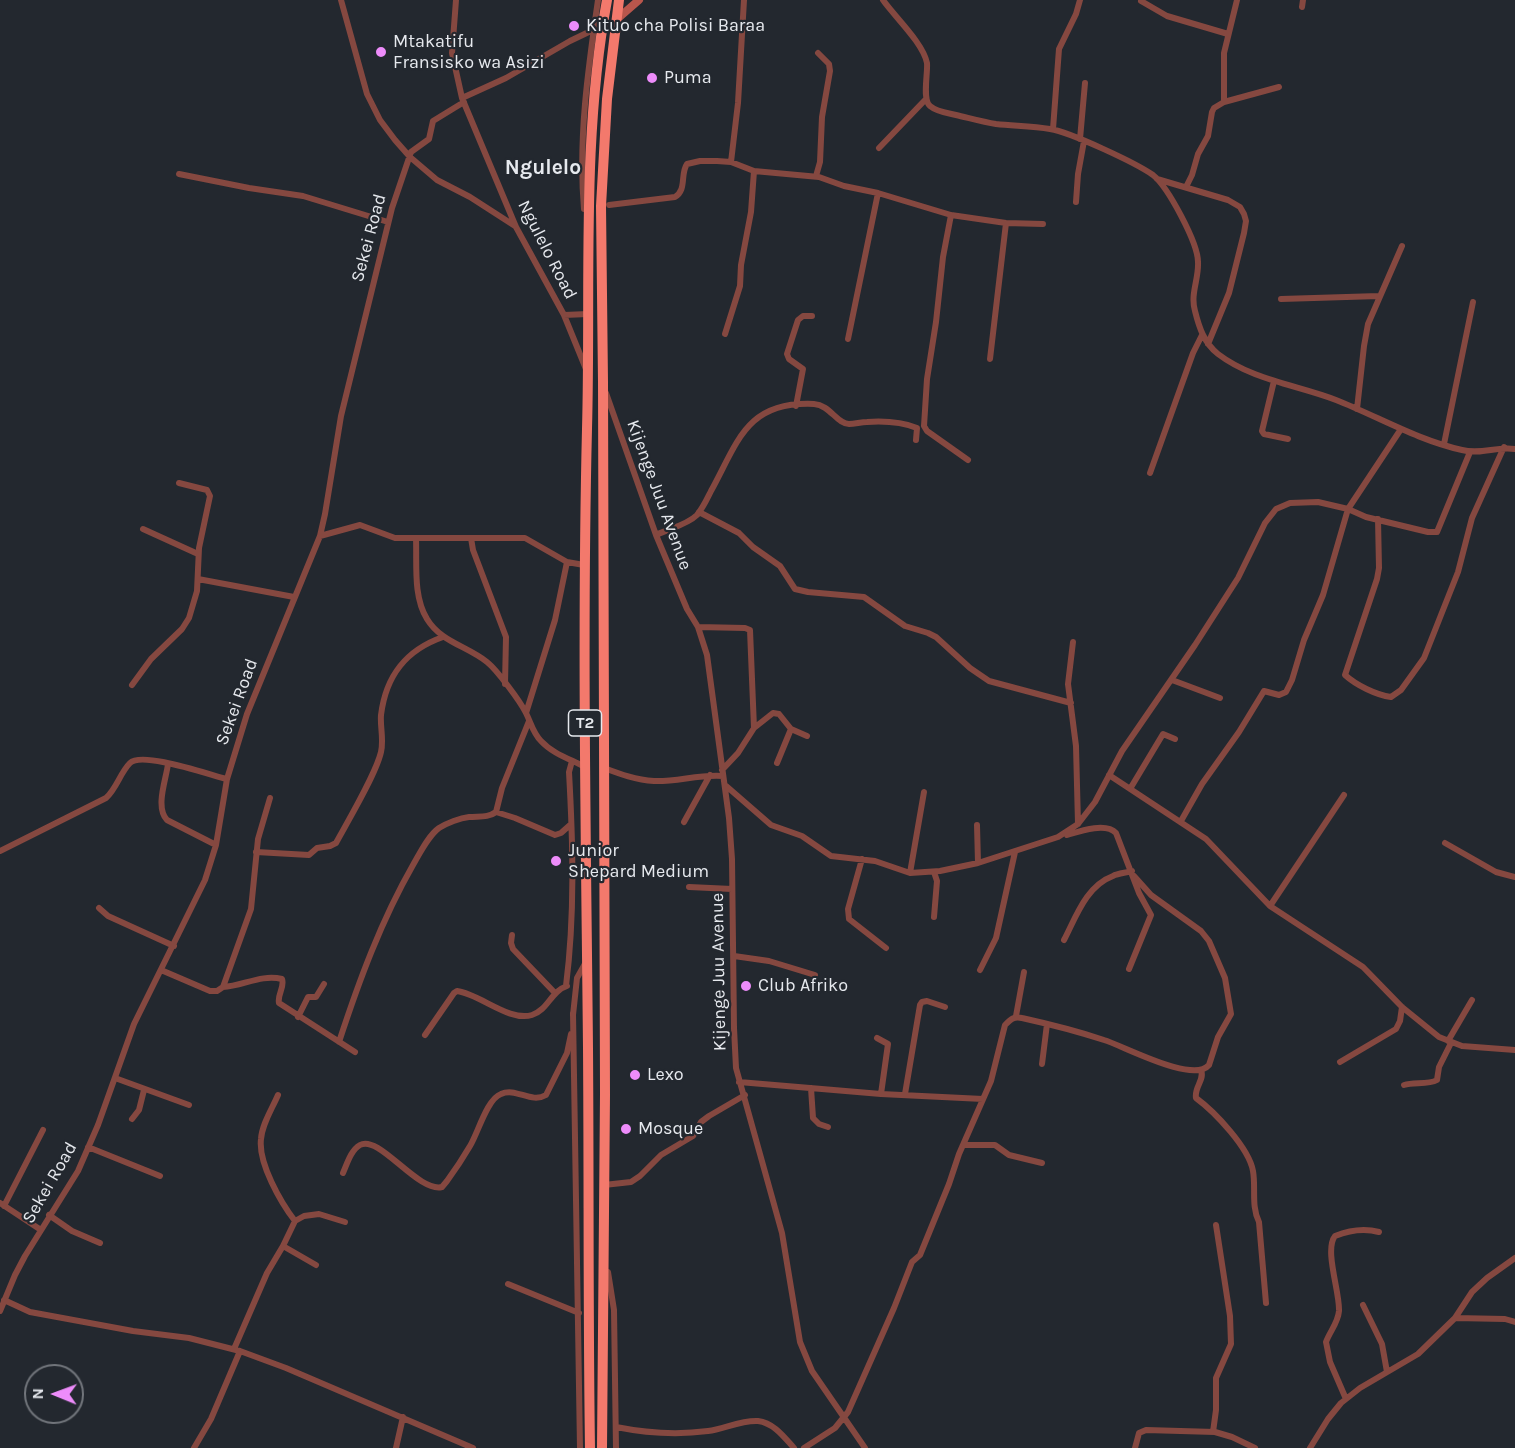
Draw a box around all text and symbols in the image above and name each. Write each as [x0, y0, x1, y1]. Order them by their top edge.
place label: Kituo cha Polisi Baraa [586, 15, 765, 37]
marker: Kituo cha Polisi Baraa [567, 19, 581, 33]
place label: Mtakatifu Fransisko wa Asizi [393, 31, 545, 74]
marker: Mtakatifu Fransisko wa Asizi [374, 45, 388, 59]
place label: Puma [664, 67, 712, 89]
marker: Puma [645, 71, 659, 85]
district label: Ngulelo [505, 155, 581, 181]
street label: Sekei Road [347, 191, 391, 285]
street label: Ngulelo Road [513, 197, 581, 303]
street label: Kijenge Juu Avenue [622, 417, 696, 573]
street label: Sekei Road [211, 656, 263, 748]
road number: T2 [568, 710, 602, 736]
place label: Junior Shepard Medium [568, 840, 709, 882]
marker: Junior Shepard Medium [549, 854, 563, 868]
street label: Kijenge Juu Avenue [707, 893, 731, 1051]
place label: Club Afriko [758, 975, 848, 997]
marker: Club Afriko [739, 979, 753, 993]
place label: Lexo [647, 1064, 684, 1086]
marker: Lexo [628, 1068, 642, 1082]
place label: Mosque [638, 1118, 703, 1140]
marker: Mosque [619, 1122, 633, 1136]
street label: Sekei Road [18, 1138, 82, 1228]
north arrow [24, 1364, 84, 1424]
text: N [28, 1388, 47, 1400]

